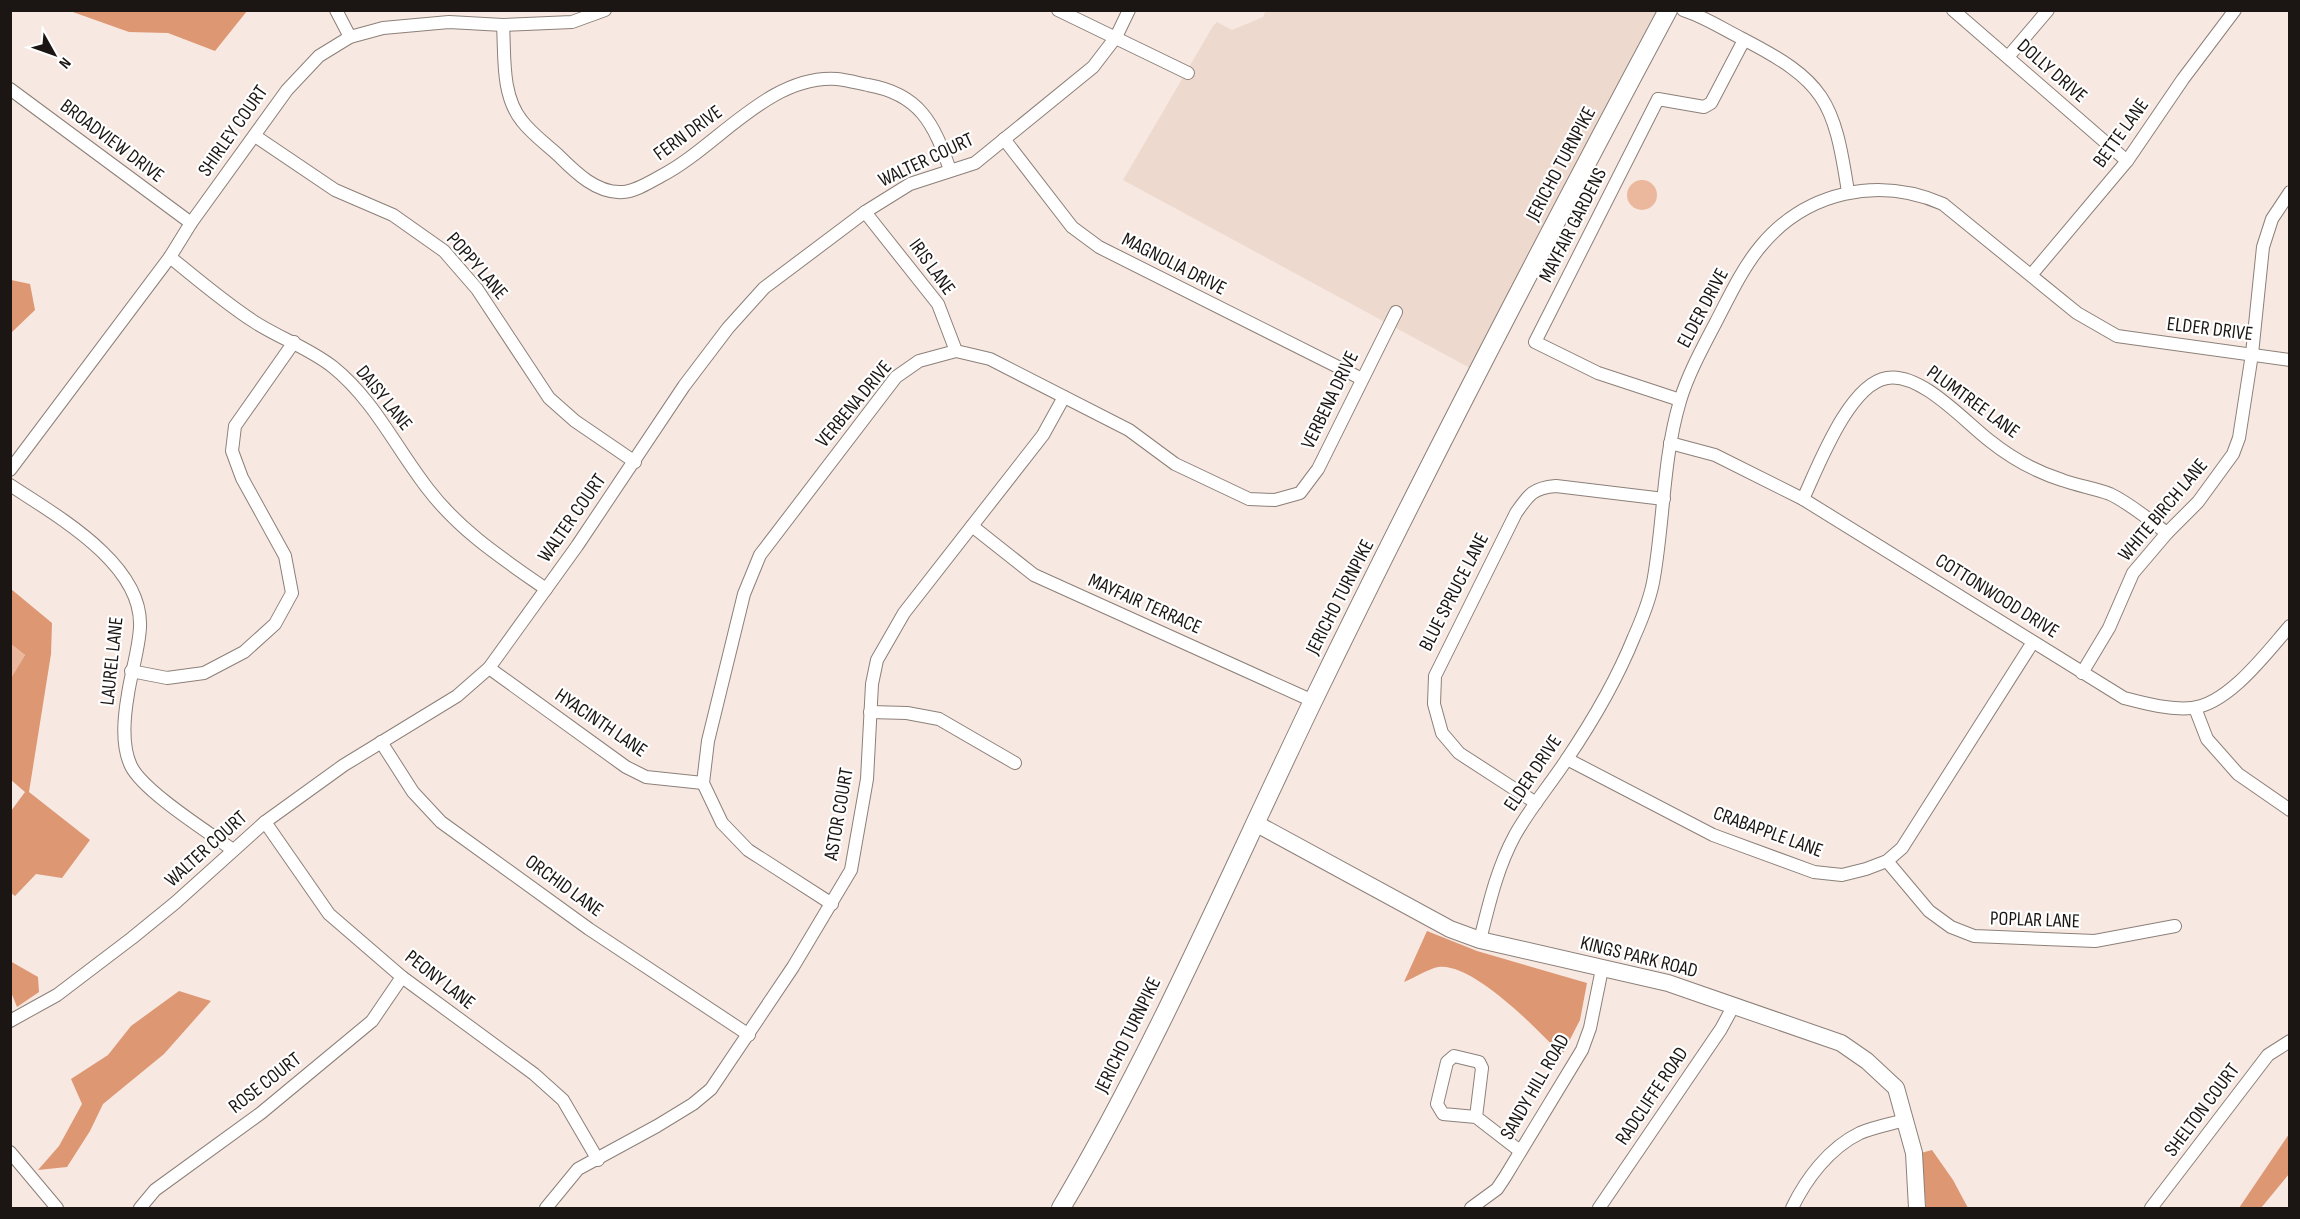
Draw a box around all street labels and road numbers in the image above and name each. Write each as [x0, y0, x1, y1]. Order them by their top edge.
street label: DOLLY DRIVE [2012, 34, 2092, 108]
street label: SHIRLEY COURT [193, 81, 273, 181]
street label: BROADVIEW DRIVE [55, 94, 169, 188]
street label: BETTE LANE [2088, 94, 2154, 172]
street label: FERN DRIVE [649, 100, 727, 166]
street label: JERICHO TURNPIKE [1520, 103, 1601, 226]
street label: WALTER COURT [875, 127, 977, 193]
street label: MAYFAIR GARDENS [1534, 164, 1612, 286]
street label: POPPY LANE [441, 227, 513, 305]
street label: MAGNOLIA DRIVE [1118, 227, 1230, 301]
street label: IRIS LANE [904, 234, 960, 300]
street label: ELDER DRIVE [1672, 264, 1734, 352]
street label: ELDER DRIVE [2166, 312, 2254, 346]
street label: VERBENA DRIVE [1296, 347, 1364, 453]
street label: VERBENA DRIVE [811, 356, 897, 452]
street label: PLUMTREE LANE [1922, 360, 2024, 444]
street label: DAISY LANE [351, 361, 417, 435]
street label: WHITE BIRCH LANE [2113, 454, 2213, 566]
street label: WALTER COURT [533, 469, 611, 567]
street label: BLUE SPRUCE LANE [1414, 529, 1494, 655]
street label: JERICHO TURNPIKE [1300, 536, 1379, 659]
street label: COTTONWOOD DRIVE [1931, 548, 2063, 644]
street label: MAYFAIR TERRACE [1085, 568, 1205, 640]
street label: LAUREL LANE [95, 616, 129, 706]
street label: HYACINTH LANE [550, 683, 652, 763]
street label: ELDER DRIVE [1499, 730, 1567, 816]
street label: ASTOR COURT [819, 766, 859, 863]
street label: CRABAPPLE LANE [1710, 801, 1826, 863]
street label: WALTER COURT [160, 806, 252, 892]
street label: ORCHID LANE [520, 850, 608, 922]
street label: POPLAR LANE [1990, 906, 2080, 934]
street label: KINGS PARK ROAD [1578, 931, 1700, 983]
street label: PEONY LANE [400, 945, 480, 1015]
street label: JERICHO TURNPIKE [1089, 973, 1166, 1098]
street label: SANDY HILL ROAD [1495, 1030, 1575, 1144]
street label: RADCLIFFE ROAD [1610, 1042, 1694, 1150]
street label: ROSE COURT [224, 1047, 306, 1119]
street label: SHELTON COURT [2159, 1059, 2245, 1161]

